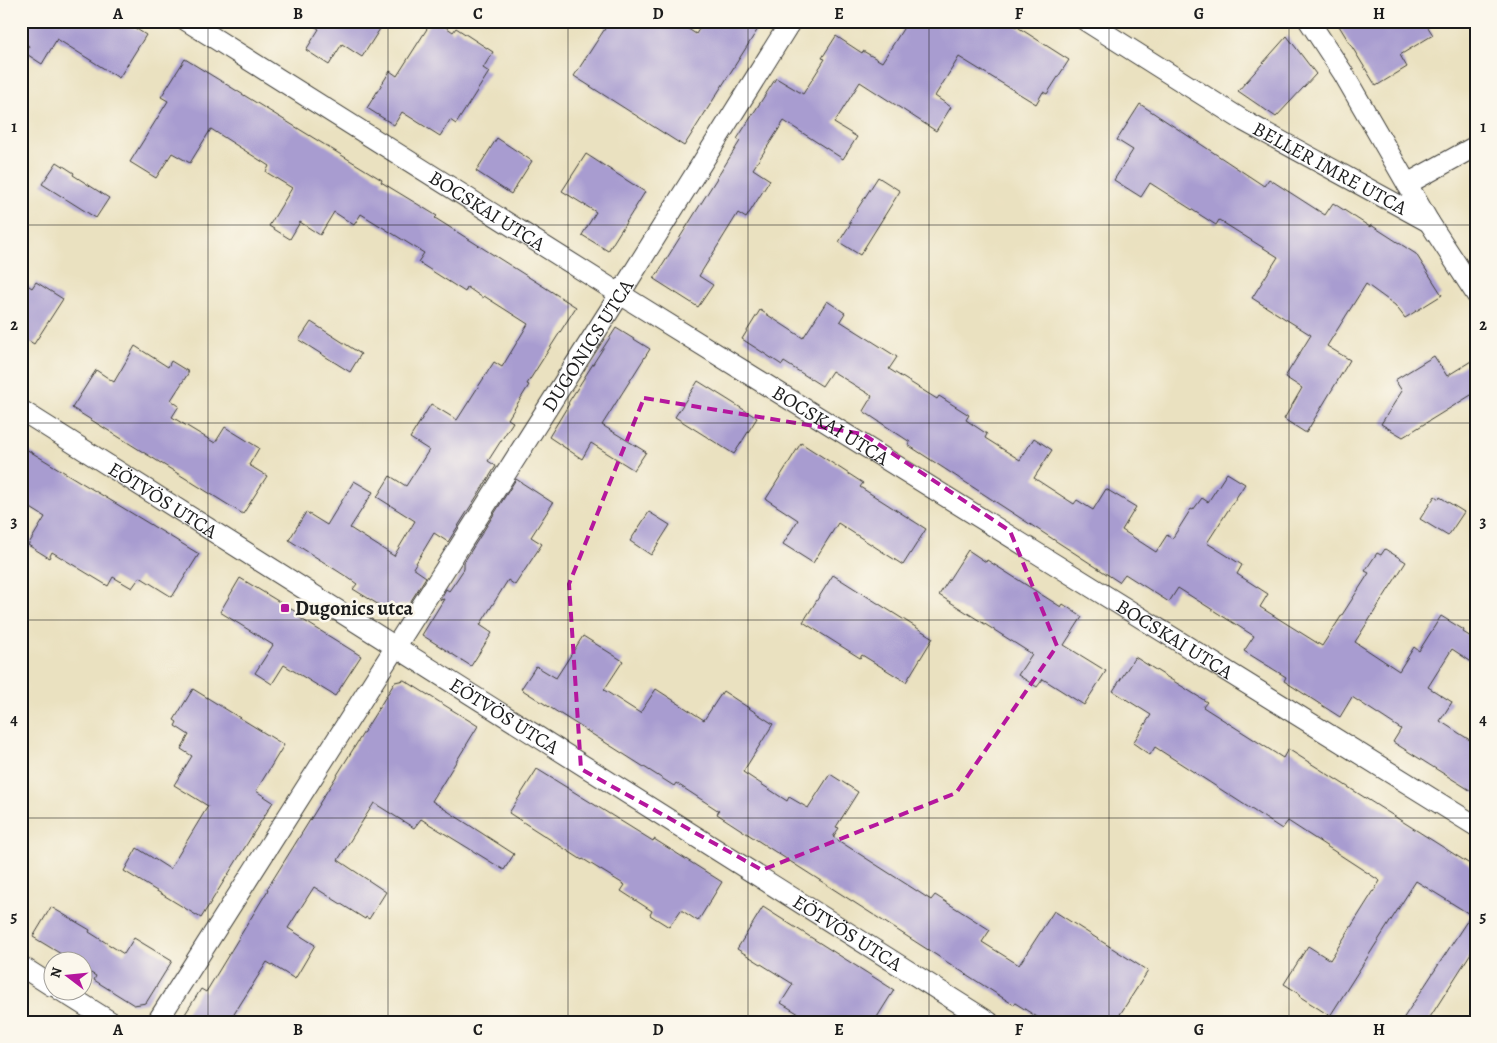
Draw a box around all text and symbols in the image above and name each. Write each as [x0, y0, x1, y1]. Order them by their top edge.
text: A [112, 3, 124, 25]
text: B [293, 3, 303, 25]
text: C [473, 3, 483, 25]
text: D [652, 3, 664, 25]
text: E [834, 3, 844, 25]
text: F [1015, 3, 1024, 25]
text: G [1194, 3, 1204, 25]
text: H [1373, 3, 1385, 25]
street label: BELLER IMRE UTCA [1248, 115, 1412, 221]
text: 1 [11, 116, 17, 138]
text: 1 [1480, 116, 1486, 138]
street label: BOCSKAI UTCA [424, 164, 551, 257]
street label: DUGONICS UTCA [535, 274, 640, 417]
text: 2 [10, 314, 18, 336]
text: 2 [1479, 314, 1487, 336]
street label: BOCSKAI UTCA [767, 379, 894, 472]
street label: EÖTVÖS UTCA [103, 455, 223, 545]
text: 3 [11, 511, 18, 533]
text: 3 [1480, 511, 1487, 533]
street label: BOCSKAI UTCA [1111, 592, 1238, 685]
place label: Dugonics utca [295, 595, 414, 622]
marker: Dugonics utca [279, 602, 291, 614]
street label: EÖTVÖS UTCA [445, 671, 565, 761]
text: 4 [10, 709, 18, 731]
text: 4 [1479, 709, 1487, 731]
street label: EÖTVÖS UTCA [788, 888, 908, 977]
text: 5 [11, 906, 18, 928]
text: 5 [1480, 906, 1487, 928]
north arrow [42, 950, 92, 1000]
text: N [45, 965, 67, 980]
text: A [112, 1019, 124, 1041]
text: B [293, 1019, 303, 1041]
text: C [473, 1019, 483, 1041]
text: D [652, 1019, 664, 1041]
text: E [834, 1019, 844, 1041]
text: F [1015, 1019, 1024, 1041]
text: G [1194, 1019, 1204, 1041]
text: H [1373, 1019, 1385, 1041]

